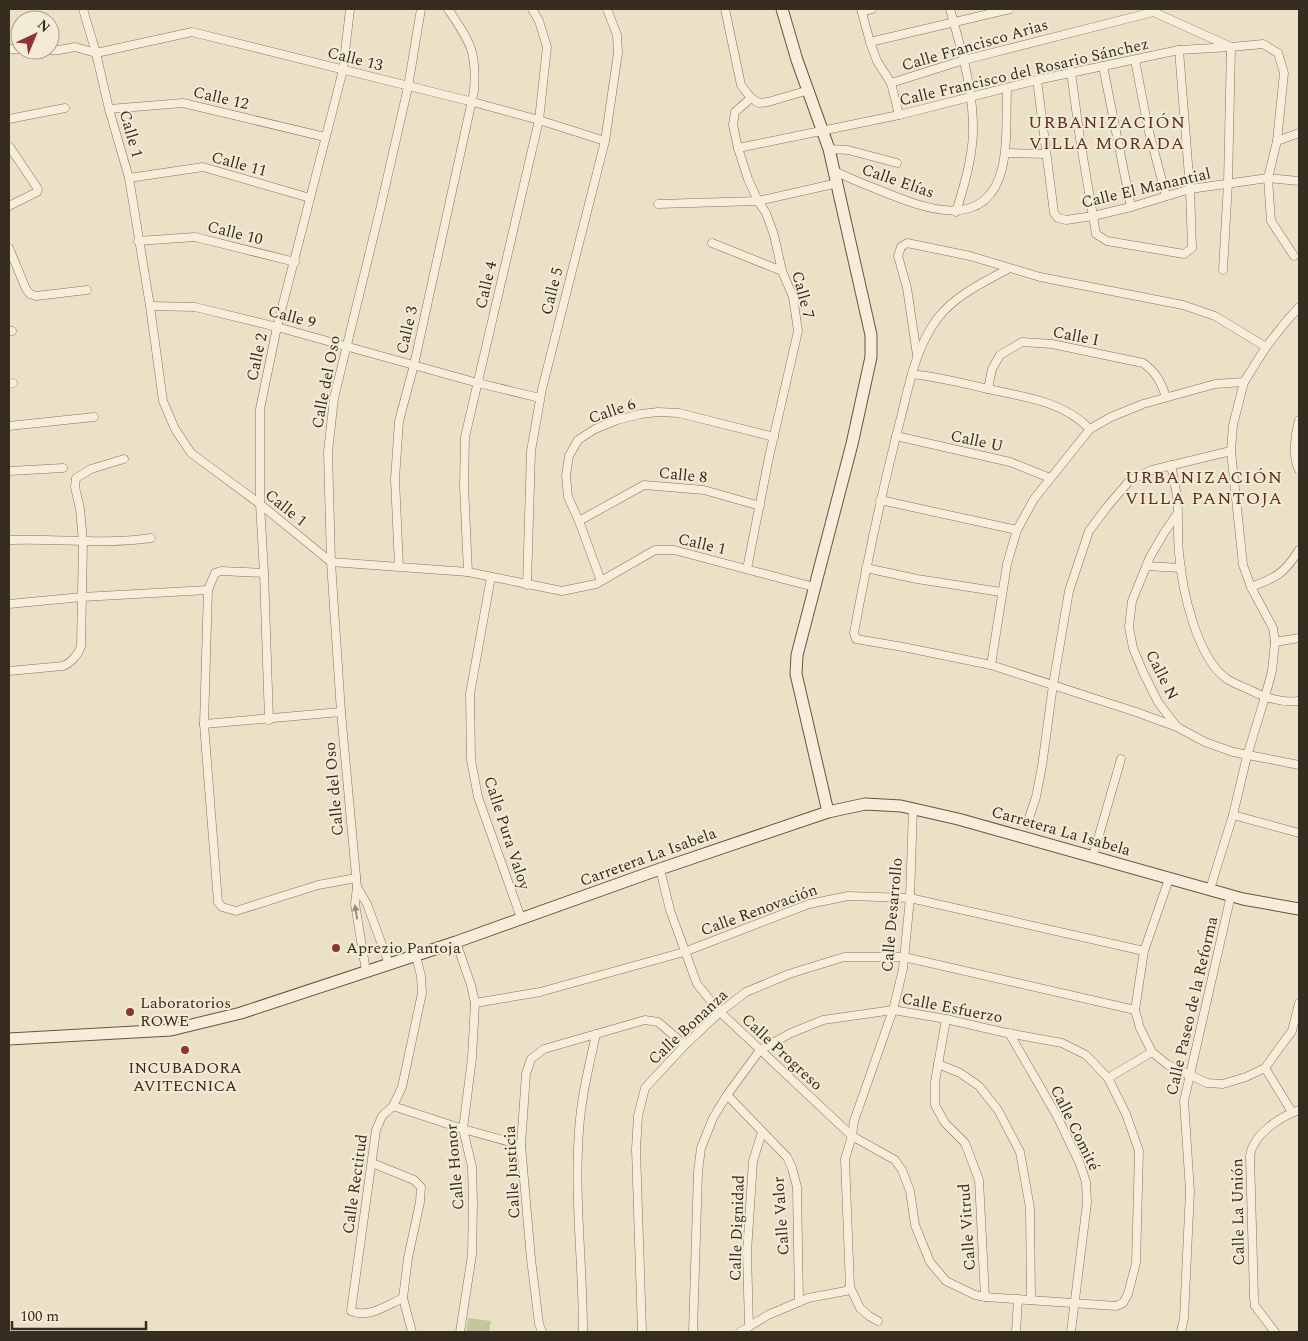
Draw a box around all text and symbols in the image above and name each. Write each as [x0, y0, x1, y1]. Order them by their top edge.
north arrow [10, 10, 60, 60]
street label: Calle Francisco Arias [899, 13, 1051, 77]
text: N [32, 14, 55, 38]
street label: Calle Francisco del Rosario Sánchez [897, 32, 1151, 112]
street label: Calle 13 [325, 41, 385, 77]
street label: Calle 12 [191, 80, 251, 116]
street label: Calle 1 [113, 107, 149, 161]
district label: URBANIZACIÓN VILLA MORADA [1028, 109, 1186, 157]
street label: Calle 11 [209, 145, 269, 183]
street label: Calle Elías [858, 157, 938, 205]
street label: Calle El Manantial [1079, 161, 1213, 215]
street label: Calle 10 [205, 215, 265, 251]
street label: Calle 4 [469, 259, 503, 311]
street label: Calle 5 [534, 265, 570, 317]
street label: Calle 7 [785, 268, 821, 322]
street label: Calle 9 [265, 299, 319, 335]
street label: Calle 3 [390, 304, 424, 356]
street label: Calle I [1051, 320, 1101, 352]
street label: Calle 2 [240, 331, 274, 383]
street label: Calle del Oso [305, 333, 347, 431]
street label: Calle 6 [585, 392, 639, 430]
street label: Calle U [948, 424, 1006, 458]
street label: Calle 8 [658, 461, 708, 489]
district label: URBANIZACIÓN VILLA PANTOJA [1125, 464, 1283, 512]
street label: Calle 1 [260, 483, 312, 533]
street label: Calle 1 [676, 527, 728, 561]
street label: Calle N [1139, 646, 1185, 704]
street label: Calle del Oso [318, 741, 350, 837]
street label: Calle Pura Valoy [477, 773, 537, 894]
street label: Carretera La Isabela [989, 800, 1134, 862]
street label: Carretera La Isabela [576, 821, 720, 893]
street label: Calle Desarrollo [875, 857, 909, 973]
street label: Calle Renovación [697, 878, 821, 942]
one-way arrow [352, 903, 360, 919]
street label: Calle Paseo de la Reforma [1160, 914, 1224, 1098]
place label: Aprezio Pantoja [346, 936, 461, 960]
marker: Aprezio Pantoja [330, 942, 342, 954]
street label: Calle Bonanza [643, 983, 733, 1070]
street label: Calle Esfuerzo [899, 986, 1005, 1030]
place label: Laboratorios ROWE [140, 991, 231, 1033]
marker: Laboratorios ROWE [124, 1006, 136, 1018]
street label: Calle Progreso [736, 1008, 828, 1096]
marker: INCUBADORA AVITECNICA [179, 1044, 191, 1056]
place label: INCUBADORA AVITECNICA [128, 1056, 242, 1098]
street label: Calle Comité [1044, 1081, 1106, 1175]
street label: Calle Honor [439, 1123, 471, 1211]
street label: Calle Justicia [498, 1125, 526, 1219]
street label: Calle Rectitud [336, 1132, 374, 1236]
street label: Calle La Unión [1225, 1158, 1251, 1266]
street label: Calle Dignidad [723, 1174, 751, 1282]
street label: Calle Valor [766, 1176, 796, 1256]
street label: Calle Vitrud [952, 1182, 982, 1271]
scale bar [12, 1298, 146, 1330]
text: 100 m [20, 1305, 59, 1328]

